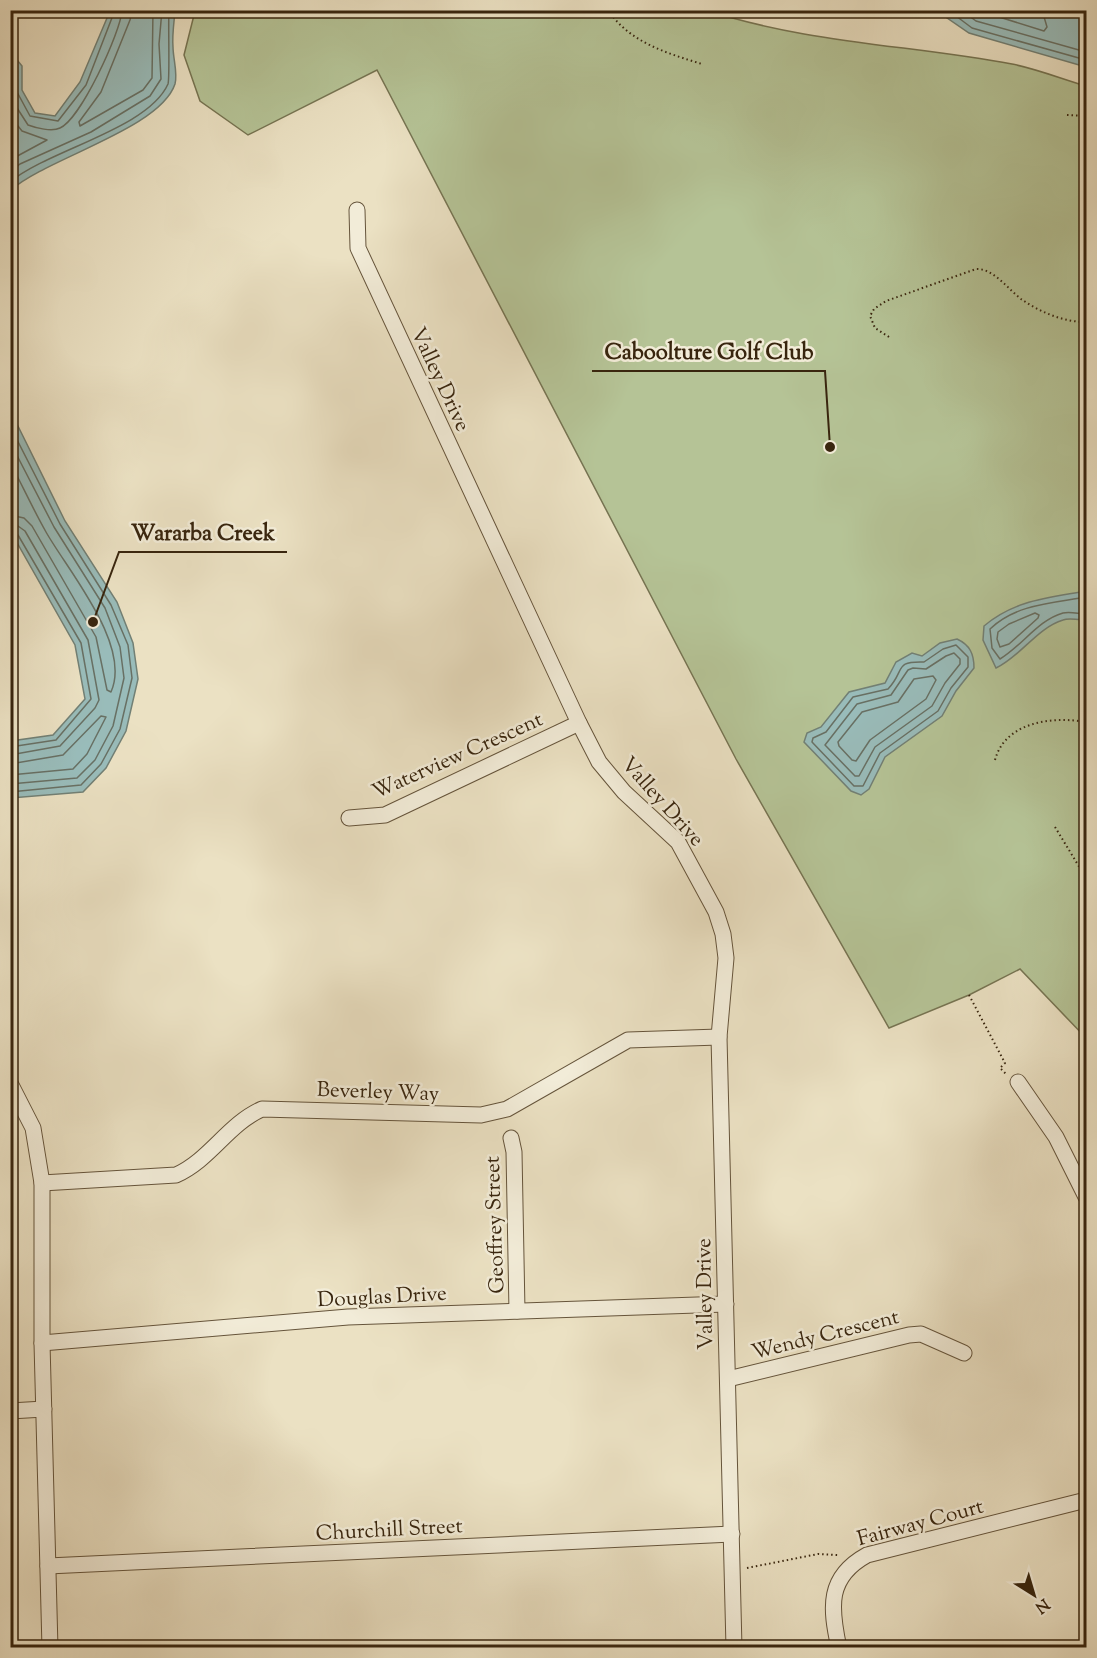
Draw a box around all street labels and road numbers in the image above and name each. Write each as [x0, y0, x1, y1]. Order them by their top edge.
street label: Valley Drive [402, 323, 476, 437]
street label: Waterview Crescent [368, 706, 548, 808]
street label: Valley Drive [613, 751, 710, 854]
street label: Beverley Way [316, 1076, 440, 1110]
street label: Geoffrey Street [479, 1156, 513, 1294]
street label: Valley Drive [690, 1238, 722, 1350]
street label: Douglas Drive [317, 1280, 447, 1316]
street label: Wendy Crescent [749, 1303, 902, 1369]
street label: Fairway Court [854, 1493, 987, 1555]
street label: Churchill Street [315, 1512, 463, 1550]

